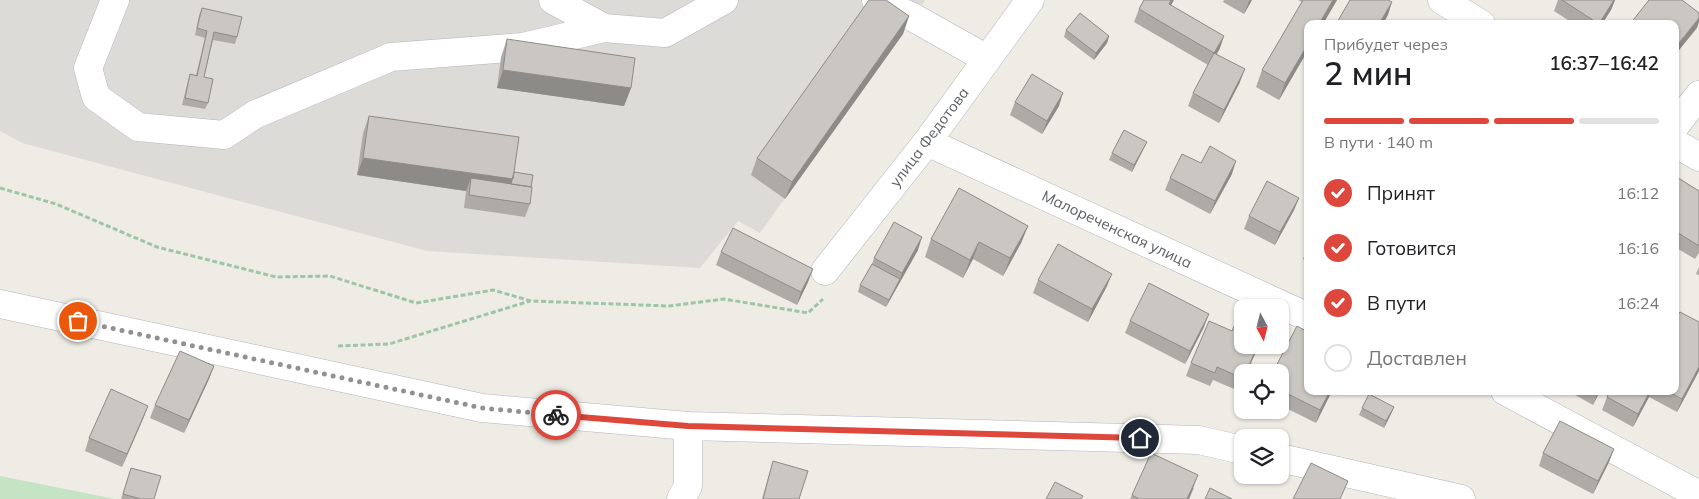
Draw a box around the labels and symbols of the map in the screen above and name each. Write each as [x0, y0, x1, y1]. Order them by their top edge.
street label: улица Федотова [885, 83, 973, 191]
street label: Малореченская улица [1039, 186, 1195, 272]
north arrow [1234, 299, 1289, 354]
pin [57, 300, 99, 342]
courier [531, 390, 581, 440]
pin [1119, 417, 1161, 459]

